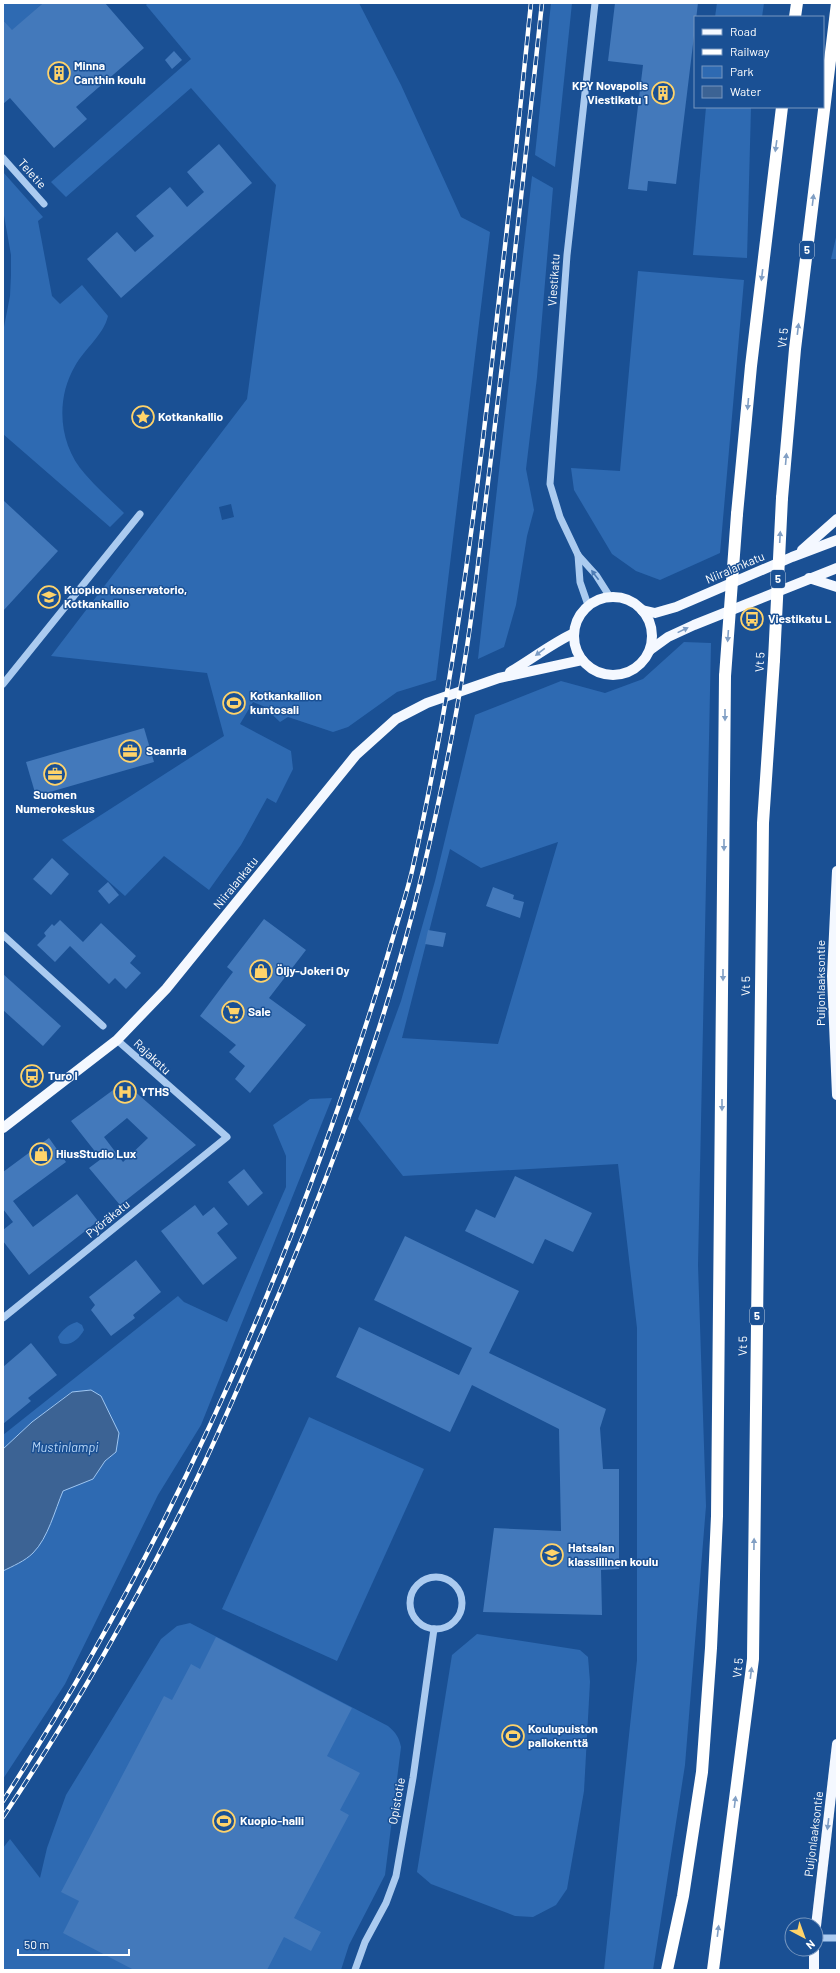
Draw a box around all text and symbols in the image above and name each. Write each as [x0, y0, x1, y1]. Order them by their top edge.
legend [694, 16, 824, 108]
text: Road [730, 24, 757, 38]
text: Railway [730, 44, 770, 58]
place label: Minna Canthin koulu [74, 58, 146, 86]
building icon: Minna Canthin koulu [46, 60, 72, 86]
text: Park [730, 64, 754, 78]
place label: KPY Novapolis Viestikatu 1 [572, 78, 648, 106]
building icon: KPY Novapolis Viestikatu 1 [650, 80, 676, 106]
text: Water [730, 84, 762, 98]
one-way arrow [773, 140, 779, 152]
street label: Teletie [16, 156, 50, 191]
one-way arrow [810, 194, 816, 206]
road number: 5 [800, 241, 814, 259]
street label: Viestikatu [544, 253, 562, 307]
one-way arrow [758, 269, 765, 281]
one-way arrow [795, 323, 801, 335]
street label: Vt 5 [774, 327, 790, 349]
one-way arrow [744, 398, 751, 410]
place icon: Kotkankallio [130, 404, 156, 430]
place label: Kotkankallio [158, 409, 224, 423]
one-way arrow [782, 453, 789, 465]
one-way arrow [777, 531, 784, 543]
street label: Niiralankatu [703, 548, 766, 586]
one-way arrow [591, 569, 599, 580]
road number: 5 [771, 570, 785, 588]
place label: Kuopion konservatorio, Kotkankallio [64, 582, 187, 610]
school or university icon: Kuopion konservatorio, Kotkankallio [36, 584, 62, 610]
bus stop icon: Viestikatu L [739, 606, 765, 632]
place label: Viestikatu L [768, 611, 831, 625]
one-way arrow [677, 627, 689, 633]
one-way arrow [725, 630, 731, 642]
one-way arrow [535, 648, 546, 657]
street label: Vt 5 [751, 652, 767, 672]
place label: Kotkankallion kuntosali [250, 688, 322, 716]
sports icon: Kotkankallion kuntosali [221, 690, 247, 716]
one-way arrow [722, 709, 728, 722]
office icon: Scanria [117, 738, 143, 764]
place label: Scanria [146, 743, 186, 757]
office icon: Suomen Numerokeskus [42, 761, 68, 787]
place label: Suomen Numerokeskus [15, 787, 95, 815]
one-way arrow [721, 839, 727, 852]
street label: Niiralankatu [210, 854, 260, 911]
street label: Puijonlaaksontie [813, 940, 827, 1026]
shop icon: Öljy-Jokeri Oy [248, 958, 274, 984]
place label: Öljy-Jokeri Oy [276, 963, 350, 977]
one-way arrow [720, 969, 726, 982]
street label: Vt 5 [738, 976, 752, 996]
supermarket icon: Sale [220, 999, 246, 1025]
place label: Sale [248, 1004, 271, 1018]
street label: Rajakatu [131, 1036, 174, 1077]
bus stop icon: Turo I [19, 1063, 45, 1089]
place label: Turo I [48, 1068, 78, 1082]
hospital icon: YTHS [112, 1079, 138, 1105]
place label: YTHS [140, 1084, 169, 1098]
one-way arrow [719, 1099, 725, 1112]
shop icon: HiusStudio Lux [28, 1141, 54, 1167]
place label: HiusStudio Lux [56, 1146, 137, 1160]
street label: Pyöräkatu [83, 1196, 132, 1240]
road number: 5 [750, 1307, 764, 1325]
street label: Vt 5 [735, 1336, 749, 1356]
water label: Mustinlampi [32, 1439, 99, 1455]
one-way arrow [751, 1538, 758, 1550]
place label: Hatsalan klassillinen koulu [568, 1540, 658, 1568]
school or university icon: Hatsalan klassillinen koulu [539, 1542, 565, 1568]
street label: Vt 5 [729, 1657, 745, 1679]
one-way arrow [748, 1667, 754, 1680]
place label: Koulupuiston pallokenttä [528, 1721, 598, 1749]
sports icon: Koulupuiston pallokenttä [500, 1723, 526, 1749]
street label: Opistotie [385, 1776, 407, 1825]
street label: Puijonlaaksontie [801, 1790, 825, 1877]
one-way arrow [732, 1796, 738, 1808]
sports icon: Kuopio-halli [211, 1808, 237, 1834]
place label: Kuopio-halli [240, 1813, 304, 1827]
one-way arrow [825, 1818, 831, 1830]
north arrow [784, 1917, 824, 1957]
one-way arrow [715, 1925, 721, 1937]
scale bar [18, 1931, 129, 1957]
text: 50 m [24, 1937, 49, 1951]
text: N [804, 1938, 818, 1952]

